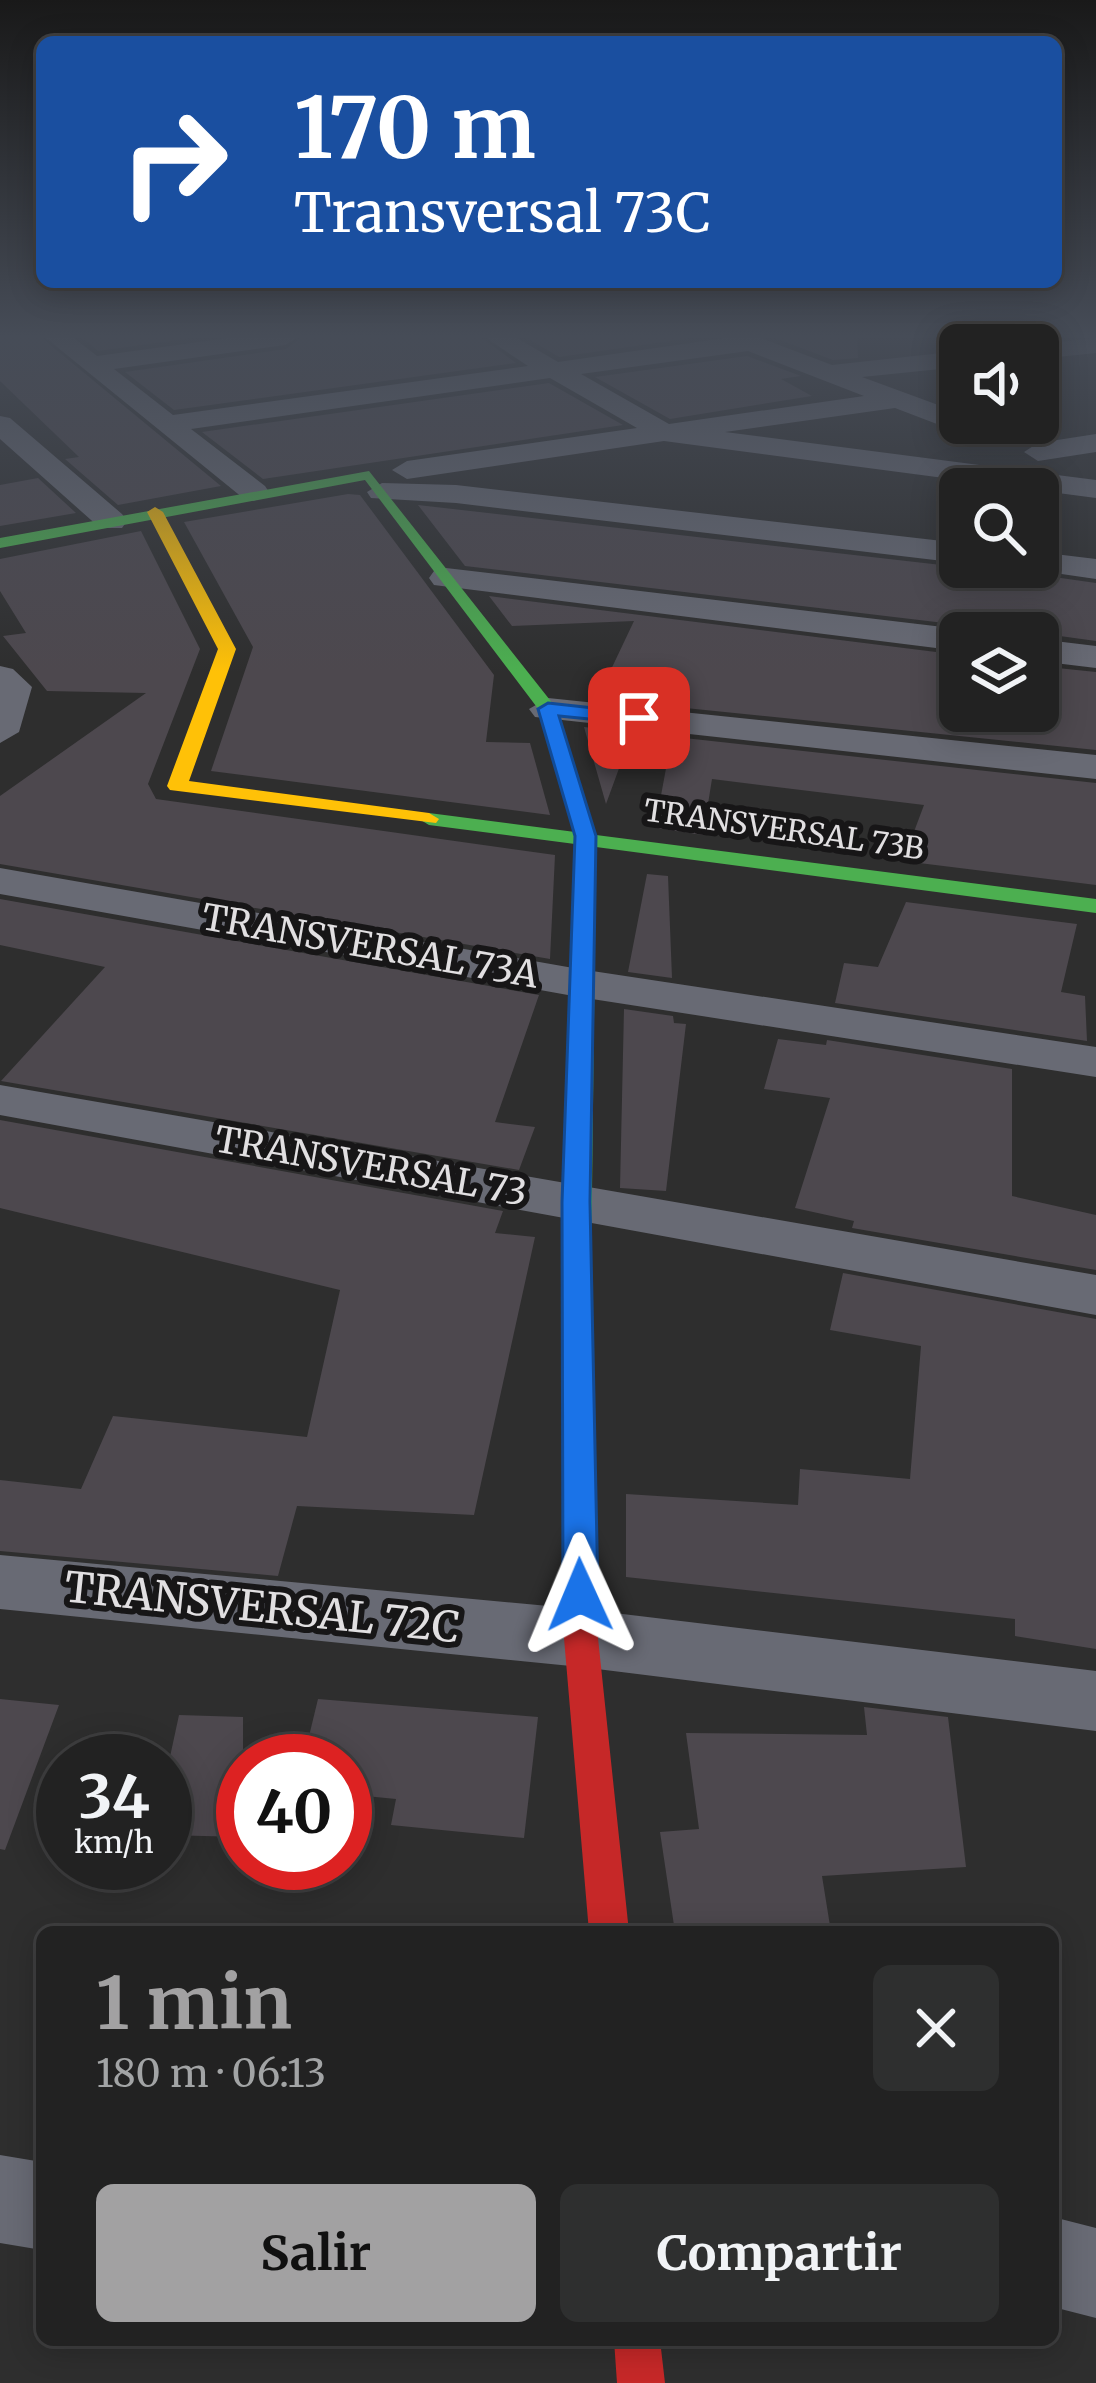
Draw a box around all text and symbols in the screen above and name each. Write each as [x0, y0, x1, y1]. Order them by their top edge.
text: 170 m [294, 75, 536, 181]
icon: right [96, 84, 252, 240]
text: Transversal 73C [294, 179, 711, 247]
map controls [939, 324, 1059, 732]
button: sound [939, 324, 1059, 444]
button: search [939, 468, 1059, 588]
button: layers [939, 612, 1059, 732]
pin [588, 667, 690, 769]
icon: arrive [606, 685, 672, 751]
street label: TRANSVERSAL 73B [642, 791, 926, 867]
street label: TRANSVERSAL 73A [198, 894, 542, 998]
street label: TRANSVERSAL 73 [212, 1116, 530, 1216]
position arrow [517, 1532, 643, 1658]
street label: TRANSVERSAL 72C [62, 1560, 462, 1654]
speed limit sign: 40 [216, 1734, 372, 1890]
text: 34 [78, 1759, 150, 1834]
text: km/h [74, 1823, 154, 1861]
text: 1 min [96, 1958, 292, 2049]
button: close [873, 1965, 999, 2091]
text: 180 m · 06:13 [96, 2049, 326, 2098]
button: Salir [96, 2184, 536, 2322]
button: Compartir [560, 2184, 999, 2322]

